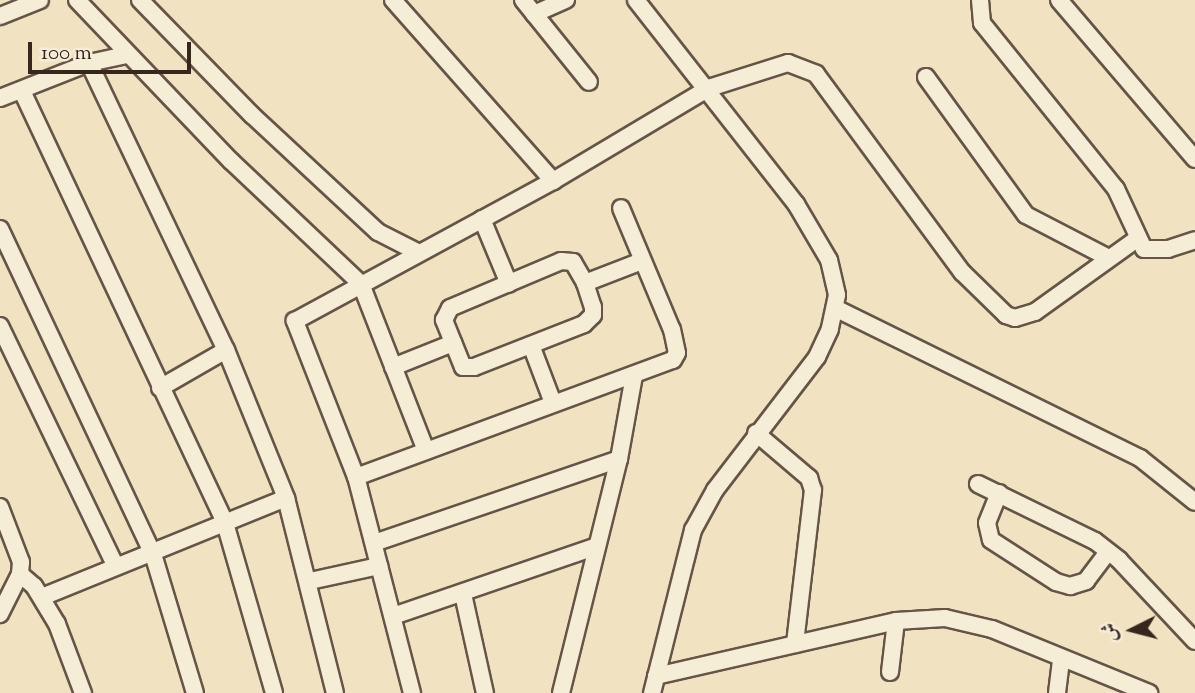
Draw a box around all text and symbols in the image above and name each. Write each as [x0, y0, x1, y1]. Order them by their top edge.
scale bar [32, 28, 194, 72]
text: 100 m [41, 39, 92, 69]
north arrow [1097, 595, 1167, 665]
text: ش [1096, 621, 1125, 643]

